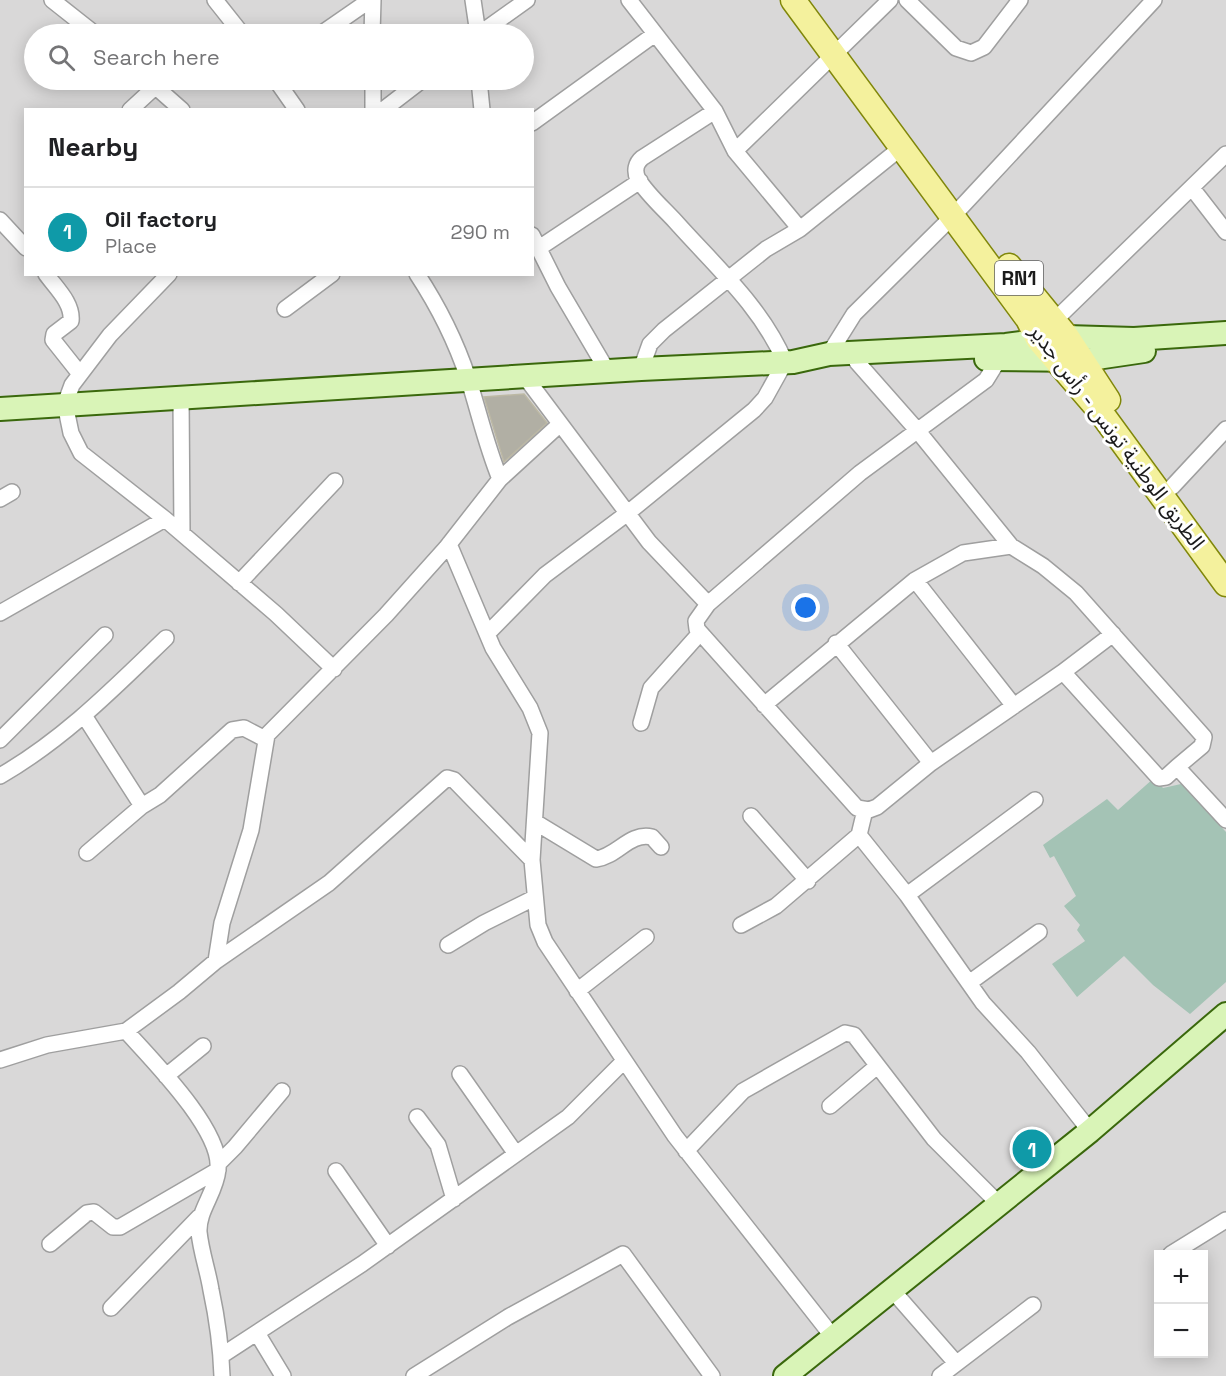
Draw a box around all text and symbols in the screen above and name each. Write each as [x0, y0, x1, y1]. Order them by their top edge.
search box [24, 24, 534, 90]
icon: search [45, 41, 78, 74]
text: Search here [93, 43, 220, 71]
text: Nearby [48, 130, 138, 164]
text: Oil factory [105, 205, 217, 233]
text: 1 [63, 219, 72, 245]
text: 290 m [451, 219, 510, 245]
text: Place [105, 233, 157, 259]
road number: RN1 [995, 261, 1043, 295]
street label: الطريق الوطنية تونس - رأس جدير [1023, 318, 1211, 555]
your location [791, 593, 820, 622]
pin: 1 [1012, 1126, 1052, 1172]
map controls [1154, 1250, 1208, 1358]
button: + [1154, 1250, 1208, 1304]
button: − [1154, 1304, 1208, 1358]

